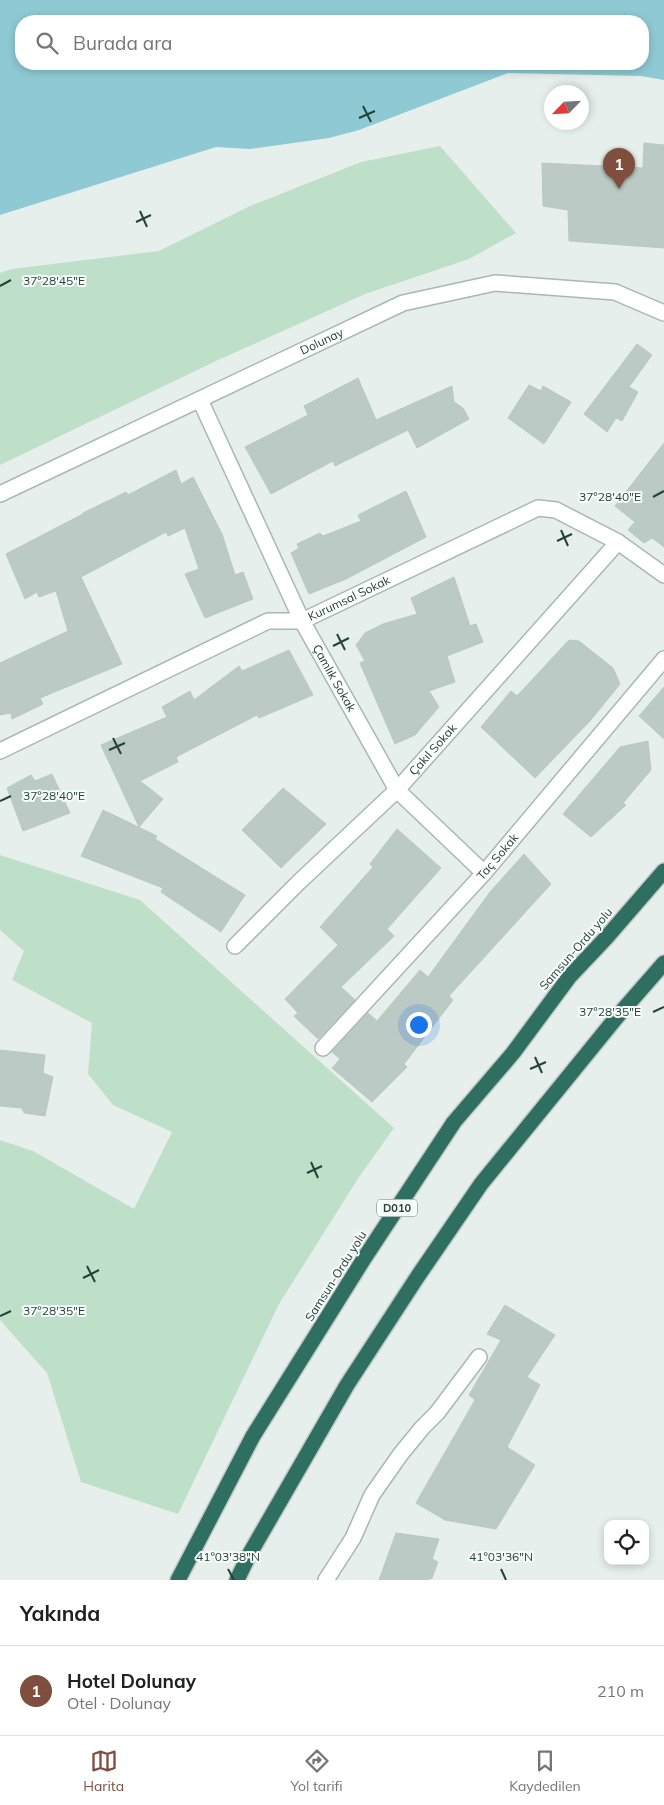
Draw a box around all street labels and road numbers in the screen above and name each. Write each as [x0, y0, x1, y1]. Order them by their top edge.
street label: Dolunay [297, 324, 346, 358]
street label: Kurumsal Sokak [305, 572, 393, 624]
street label: Çamlık Sokak [310, 642, 360, 715]
street label: Çakıl Sokak [406, 720, 460, 778]
street label: Taç Sokak [473, 829, 522, 883]
street label: Samsun-Ordu yolu [536, 905, 615, 993]
road number: D010 [377, 1200, 417, 1216]
street label: Samsun-Ordu yolu [302, 1228, 369, 1324]

